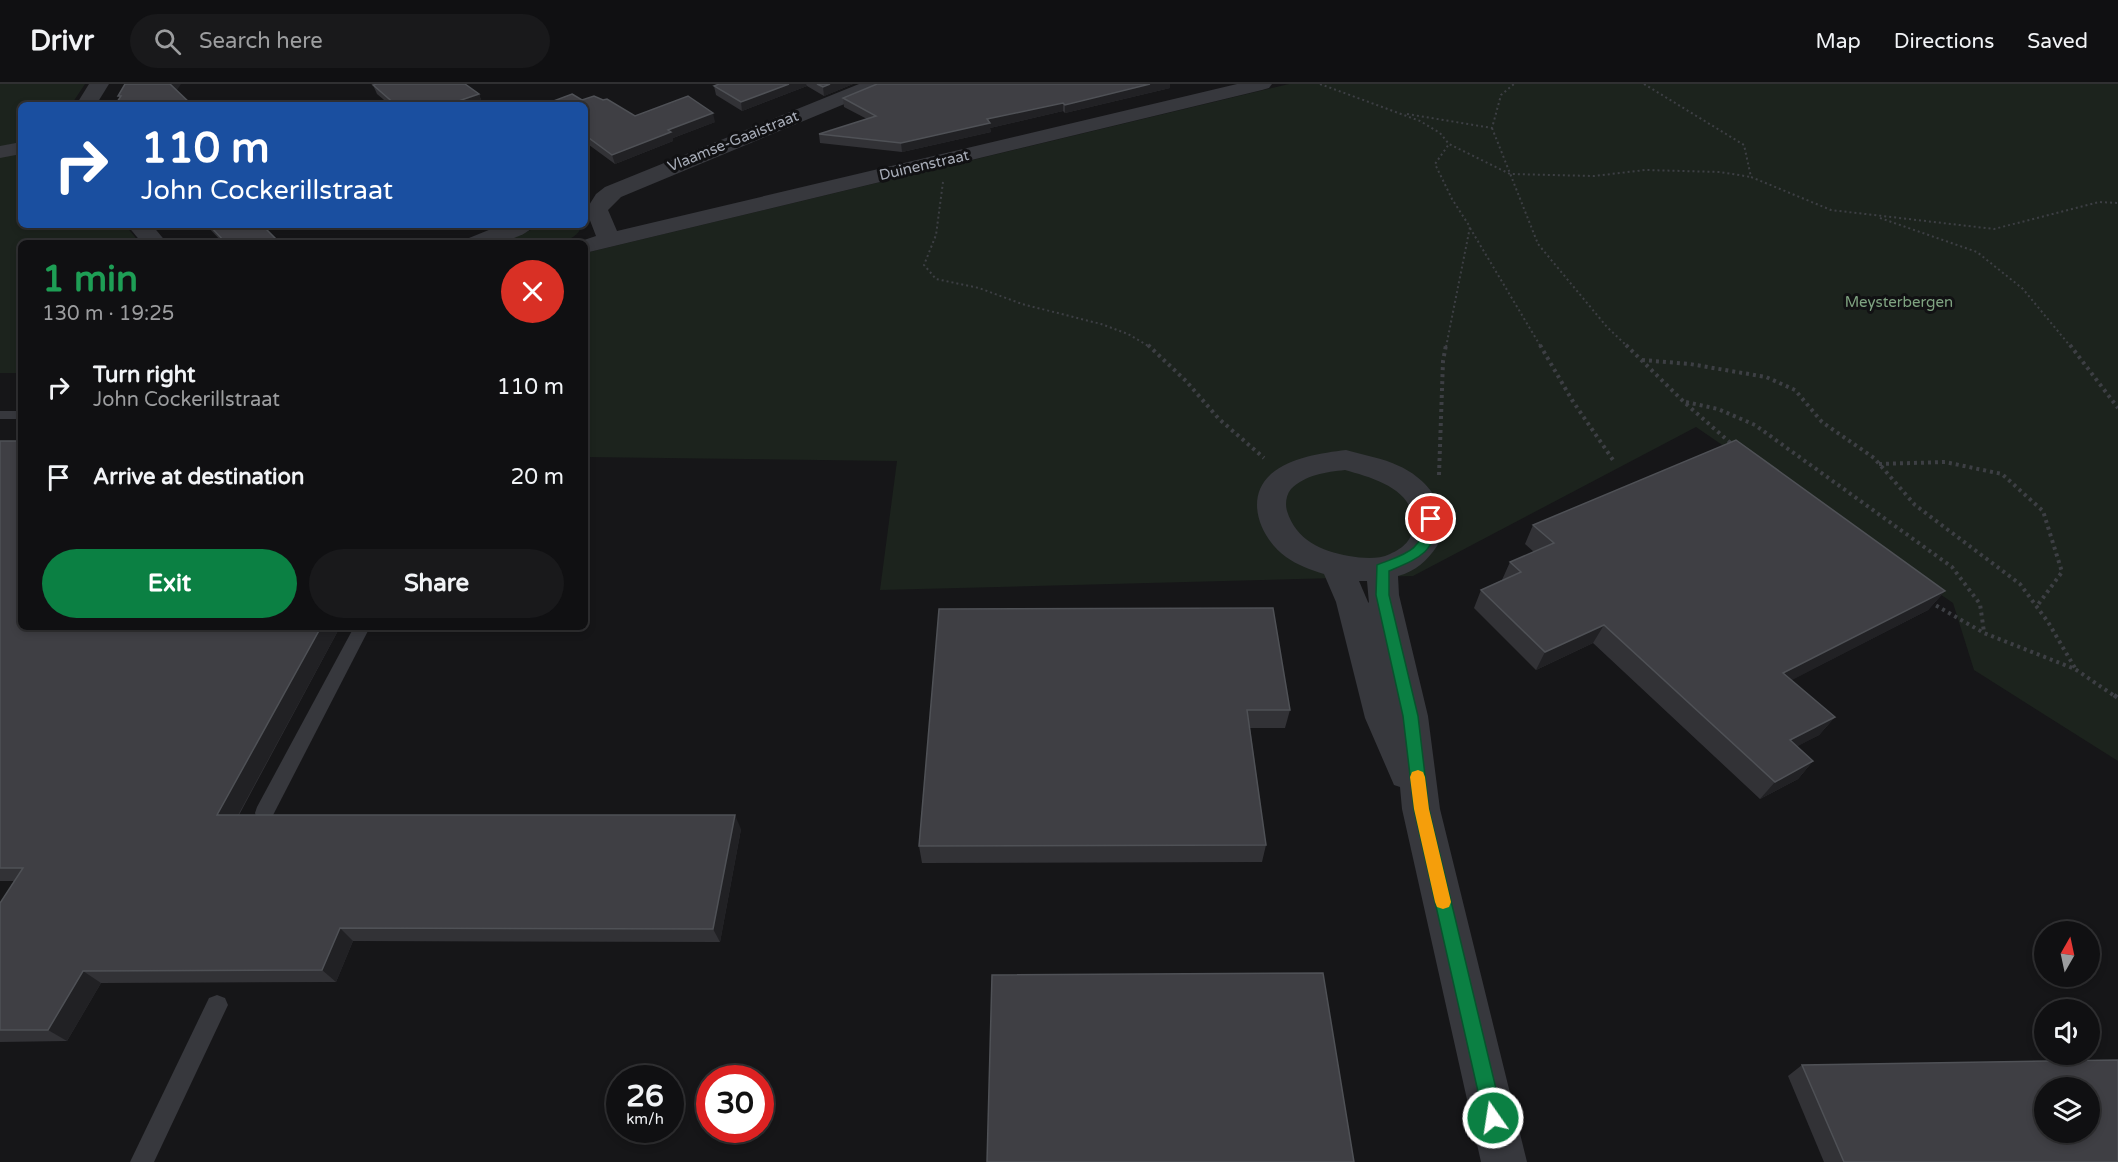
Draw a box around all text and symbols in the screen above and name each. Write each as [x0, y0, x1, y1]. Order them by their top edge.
search box [130, 14, 550, 68]
text: Drivr [30, 24, 94, 58]
icon: search [151, 25, 184, 58]
text: Search here [199, 28, 323, 54]
text: Map [1815, 29, 1861, 54]
text: Directions [1894, 29, 1994, 54]
text: Saved [2027, 29, 2088, 54]
street label: Vlaamse-Gaaistraat [665, 106, 801, 175]
text: 110 m [141, 123, 270, 174]
icon: right [42, 126, 120, 204]
street label: Duinenstraat [877, 146, 971, 184]
text: John Cockerillstraat [141, 174, 393, 207]
text: 1 min [42, 258, 138, 301]
button: close [501, 260, 564, 323]
park label: Meysterbergen [1845, 293, 1953, 311]
text: 130 m · 19:25 [42, 302, 174, 326]
text: Turn right [93, 362, 195, 388]
icon: right [42, 371, 75, 404]
text: 110 m [497, 374, 564, 400]
text: John Cockerillstraat [93, 388, 280, 412]
icon: arrive [42, 461, 75, 494]
text: Arrive at destination [93, 464, 304, 490]
text: 20 m [510, 464, 564, 490]
pin [1405, 493, 1456, 544]
icon: arrive [1414, 502, 1447, 535]
button: Exit [42, 549, 297, 618]
button: Share [309, 549, 564, 618]
north arrow [2034, 921, 2100, 987]
map controls [2034, 921, 2100, 1143]
button: sound [2034, 999, 2100, 1065]
speed limit sign: 30 [696, 1065, 774, 1143]
button: layers [2034, 1077, 2100, 1143]
text: 26 [626, 1078, 664, 1115]
position arrow [1461, 1086, 1525, 1150]
text: km/h [626, 1110, 664, 1128]

